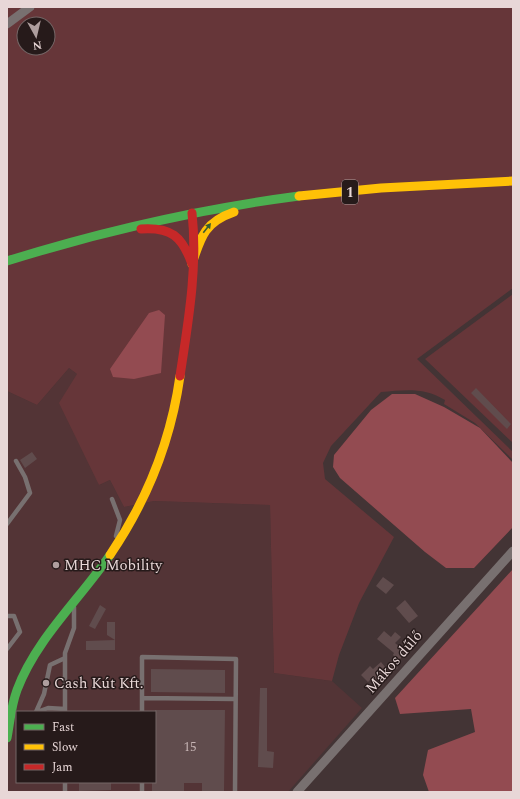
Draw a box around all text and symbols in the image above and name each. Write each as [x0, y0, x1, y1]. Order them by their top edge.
north arrow [16, 16, 56, 56]
text: N [32, 36, 43, 54]
road number: 1 [342, 180, 358, 204]
one-way arrow [203, 222, 211, 233]
place label: MHC Mobility [64, 554, 163, 577]
marker: MHC Mobility [51, 560, 61, 570]
street label: Mákos dűlő [360, 625, 428, 699]
place label: Cash Kút Kft. [54, 672, 144, 695]
marker: Cash Kút Kft. [41, 678, 51, 688]
legend [16, 711, 156, 783]
text: Fast [52, 718, 74, 737]
house number: 15 [184, 737, 197, 757]
text: Slow [52, 738, 78, 757]
text: Jam [52, 758, 73, 777]

